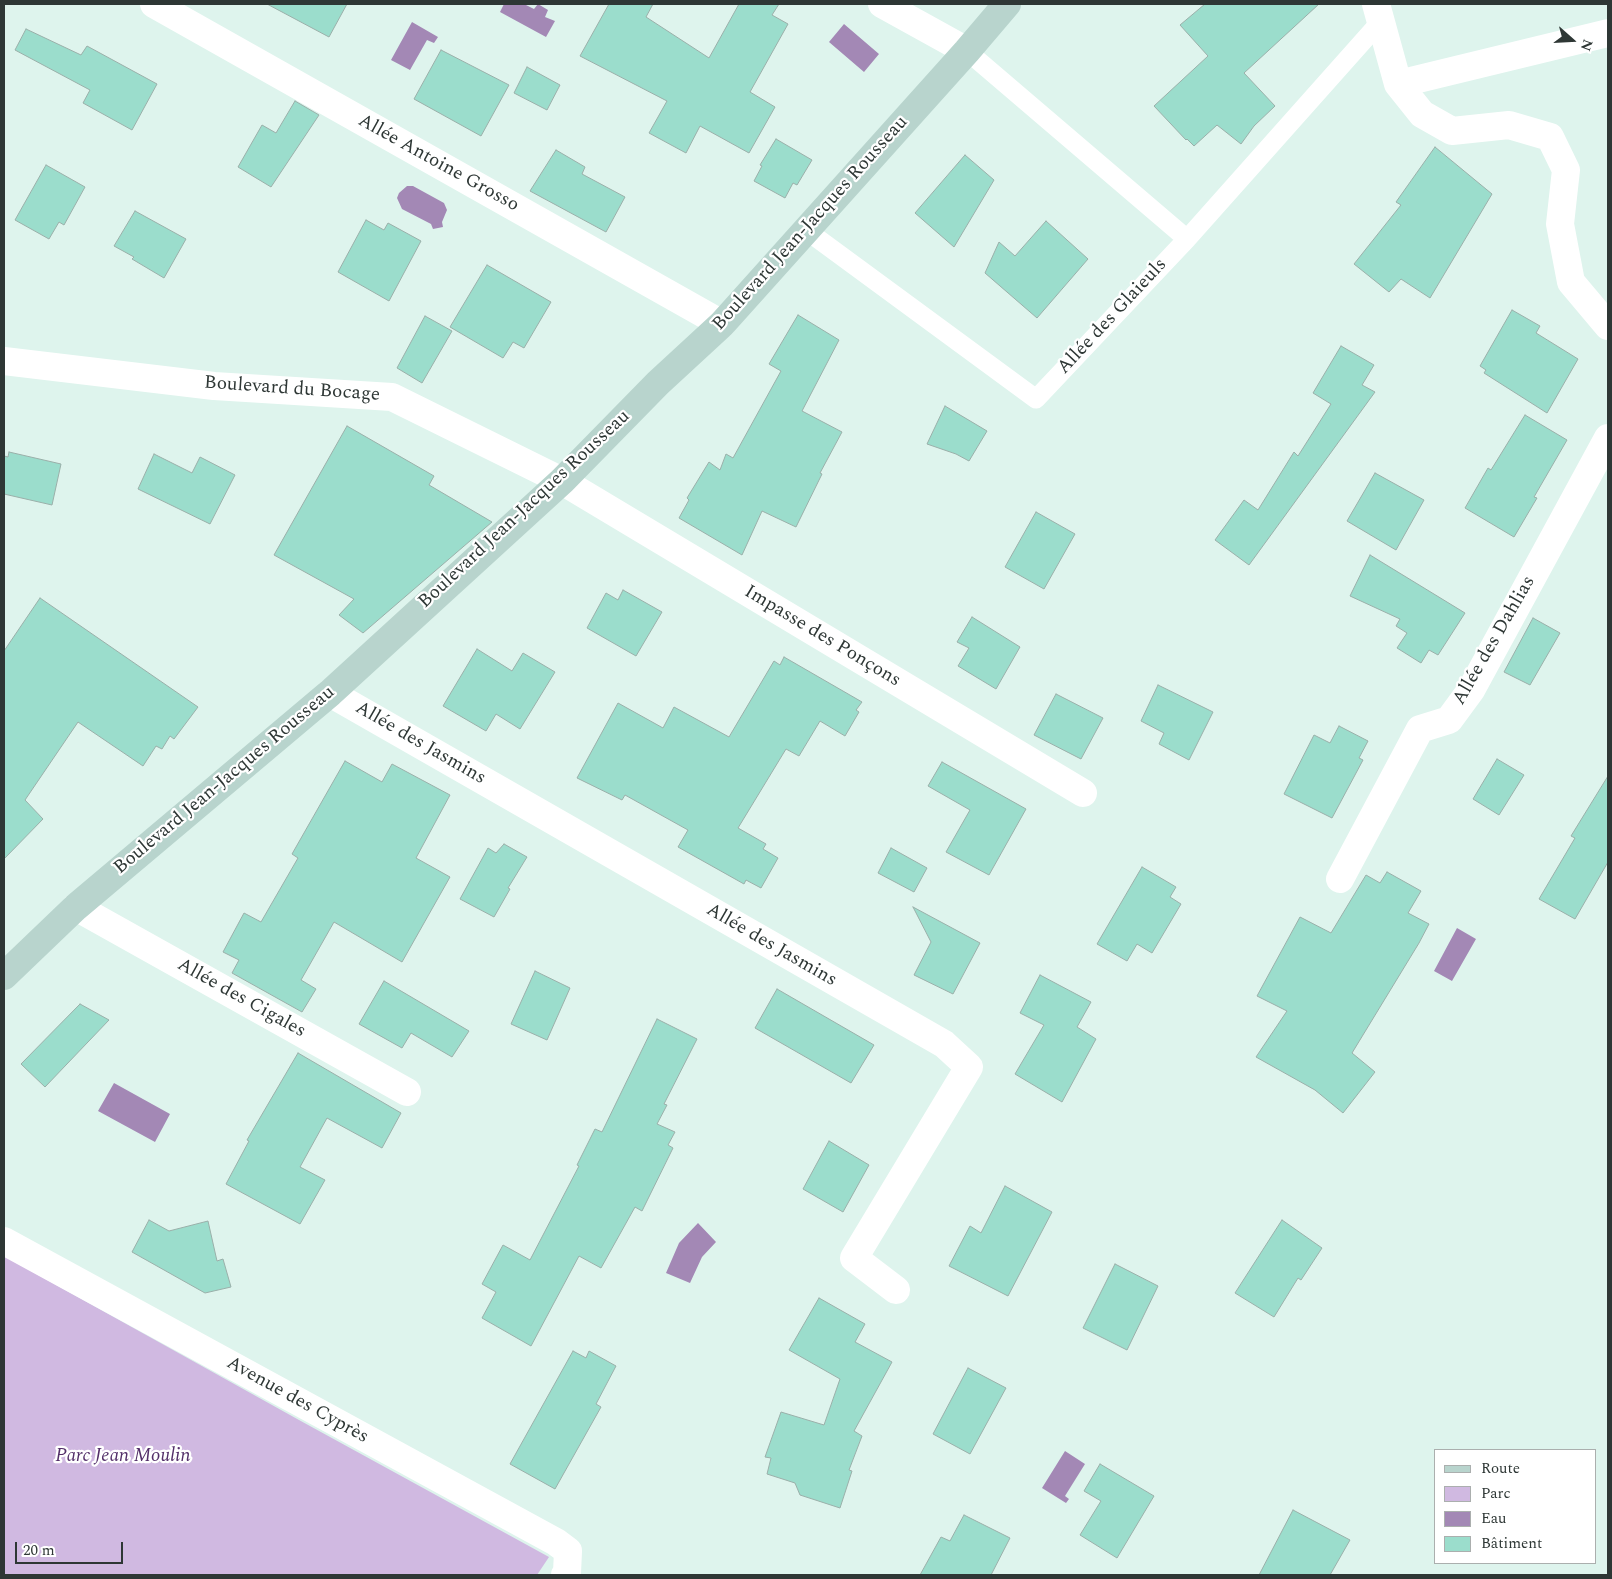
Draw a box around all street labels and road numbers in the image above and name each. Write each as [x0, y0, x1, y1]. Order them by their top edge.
street label: Allée Antoine Grosso [354, 110, 522, 218]
street label: Boulevard Jean-Jacques Rousseau [708, 112, 914, 336]
street label: Allée des Glaieuls [1053, 254, 1173, 380]
street label: Boulevard du Bocage [203, 372, 381, 408]
street label: Boulevard Jean-Jacques Rousseau [414, 406, 636, 614]
street label: Allée des Dahlias [1449, 572, 1541, 710]
street label: Impasse des Ponçons [740, 581, 904, 693]
street label: Boulevard Jean-Jacques Rousseau [110, 682, 340, 880]
street label: Allée des Jasmins [351, 697, 489, 791]
street label: Allée des Jasmins [702, 899, 840, 993]
street label: Allée des Cigales [173, 954, 309, 1044]
street label: Avenue des Cyprès [222, 1353, 372, 1449]

